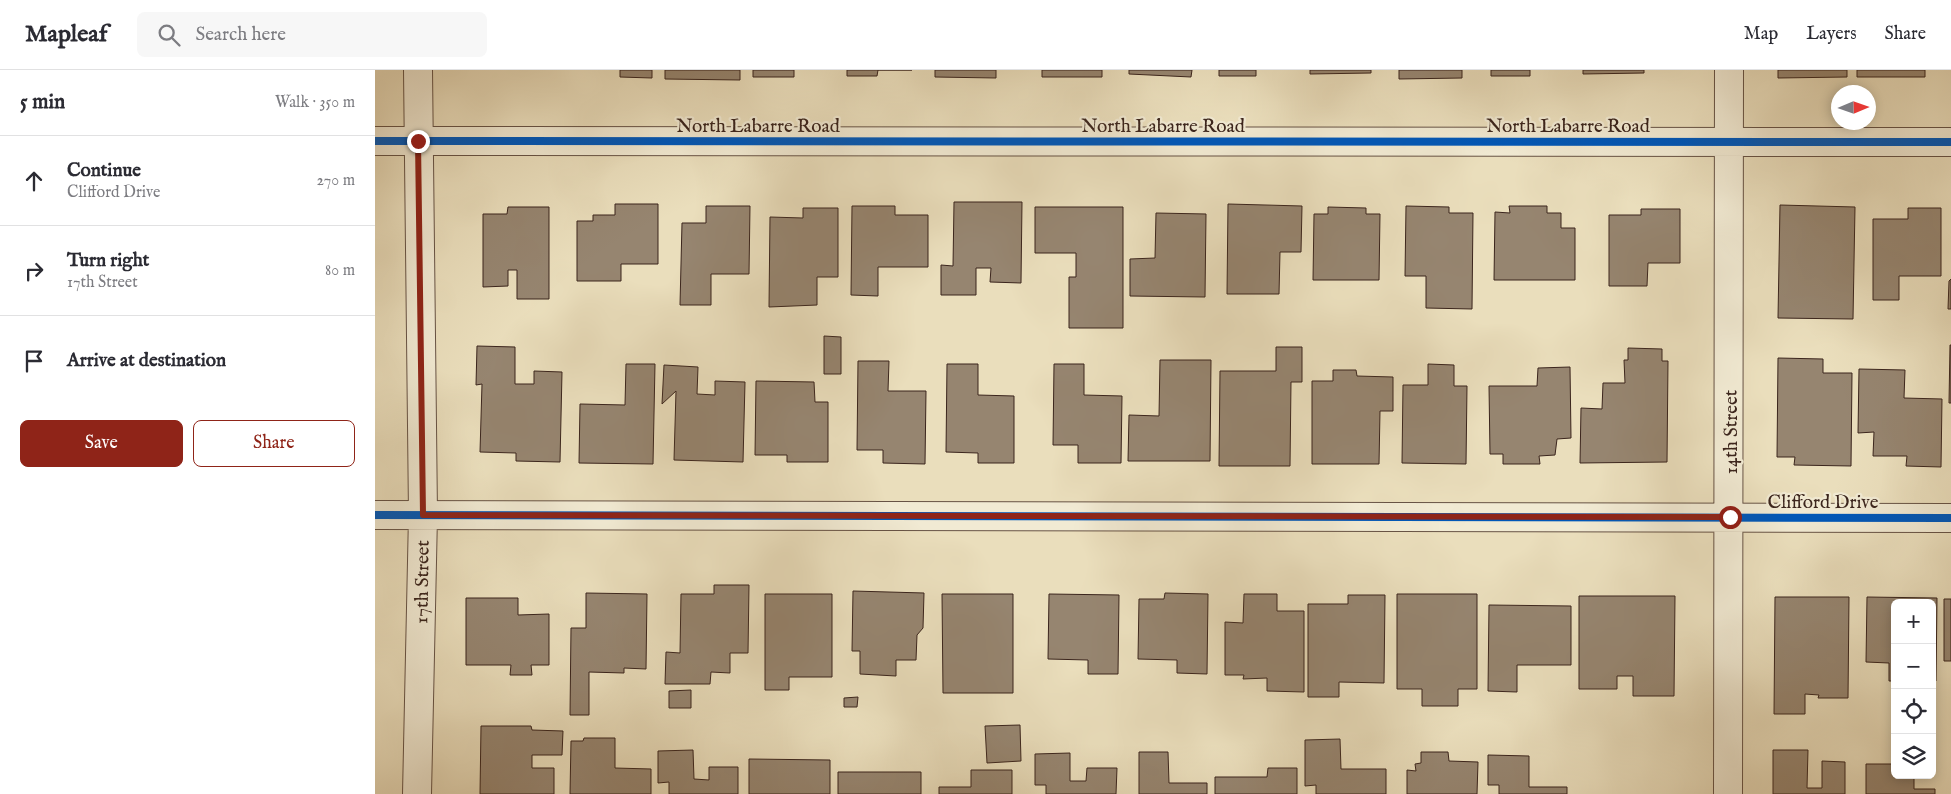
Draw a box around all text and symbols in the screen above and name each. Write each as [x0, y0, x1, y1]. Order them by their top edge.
search box [137, 12, 487, 57]
text: Mapleaf [25, 19, 107, 50]
icon: search [155, 21, 183, 49]
text: Search here [195, 23, 286, 47]
text: Map [1744, 23, 1778, 46]
text: Layers [1806, 23, 1857, 46]
text: Share [1885, 23, 1926, 46]
north arrow [1831, 85, 1876, 130]
text: 5 min [20, 89, 65, 116]
text: Walk · 350 m [275, 93, 355, 113]
street label: North Labarre Road [676, 115, 841, 139]
street label: North Labarre Road [1081, 115, 1246, 139]
street label: North Labarre Road [1486, 115, 1651, 139]
route end [407, 130, 430, 153]
text: Continue [67, 159, 141, 183]
icon: ahead [20, 167, 48, 195]
text: 270 m [316, 171, 355, 191]
text: Clifford Drive [67, 183, 160, 203]
text: Turn right [67, 249, 149, 273]
icon: right [20, 257, 48, 285]
text: 80 m [325, 261, 355, 281]
text: 17th Street [67, 273, 138, 293]
icon: arrive [20, 347, 48, 375]
text: Arrive at destination [67, 349, 226, 373]
street label: 14th Street [1720, 389, 1744, 474]
button: Save [20, 420, 183, 467]
button: Share [193, 420, 355, 467]
street label: Clifford Drive [1768, 491, 1879, 515]
route start [1719, 506, 1742, 529]
street label: 17th Street [410, 539, 436, 624]
map controls [1891, 599, 1936, 779]
button: + [1891, 599, 1936, 644]
button: − [1891, 644, 1936, 689]
button: locate [1891, 689, 1936, 734]
button: layers [1891, 734, 1936, 779]

